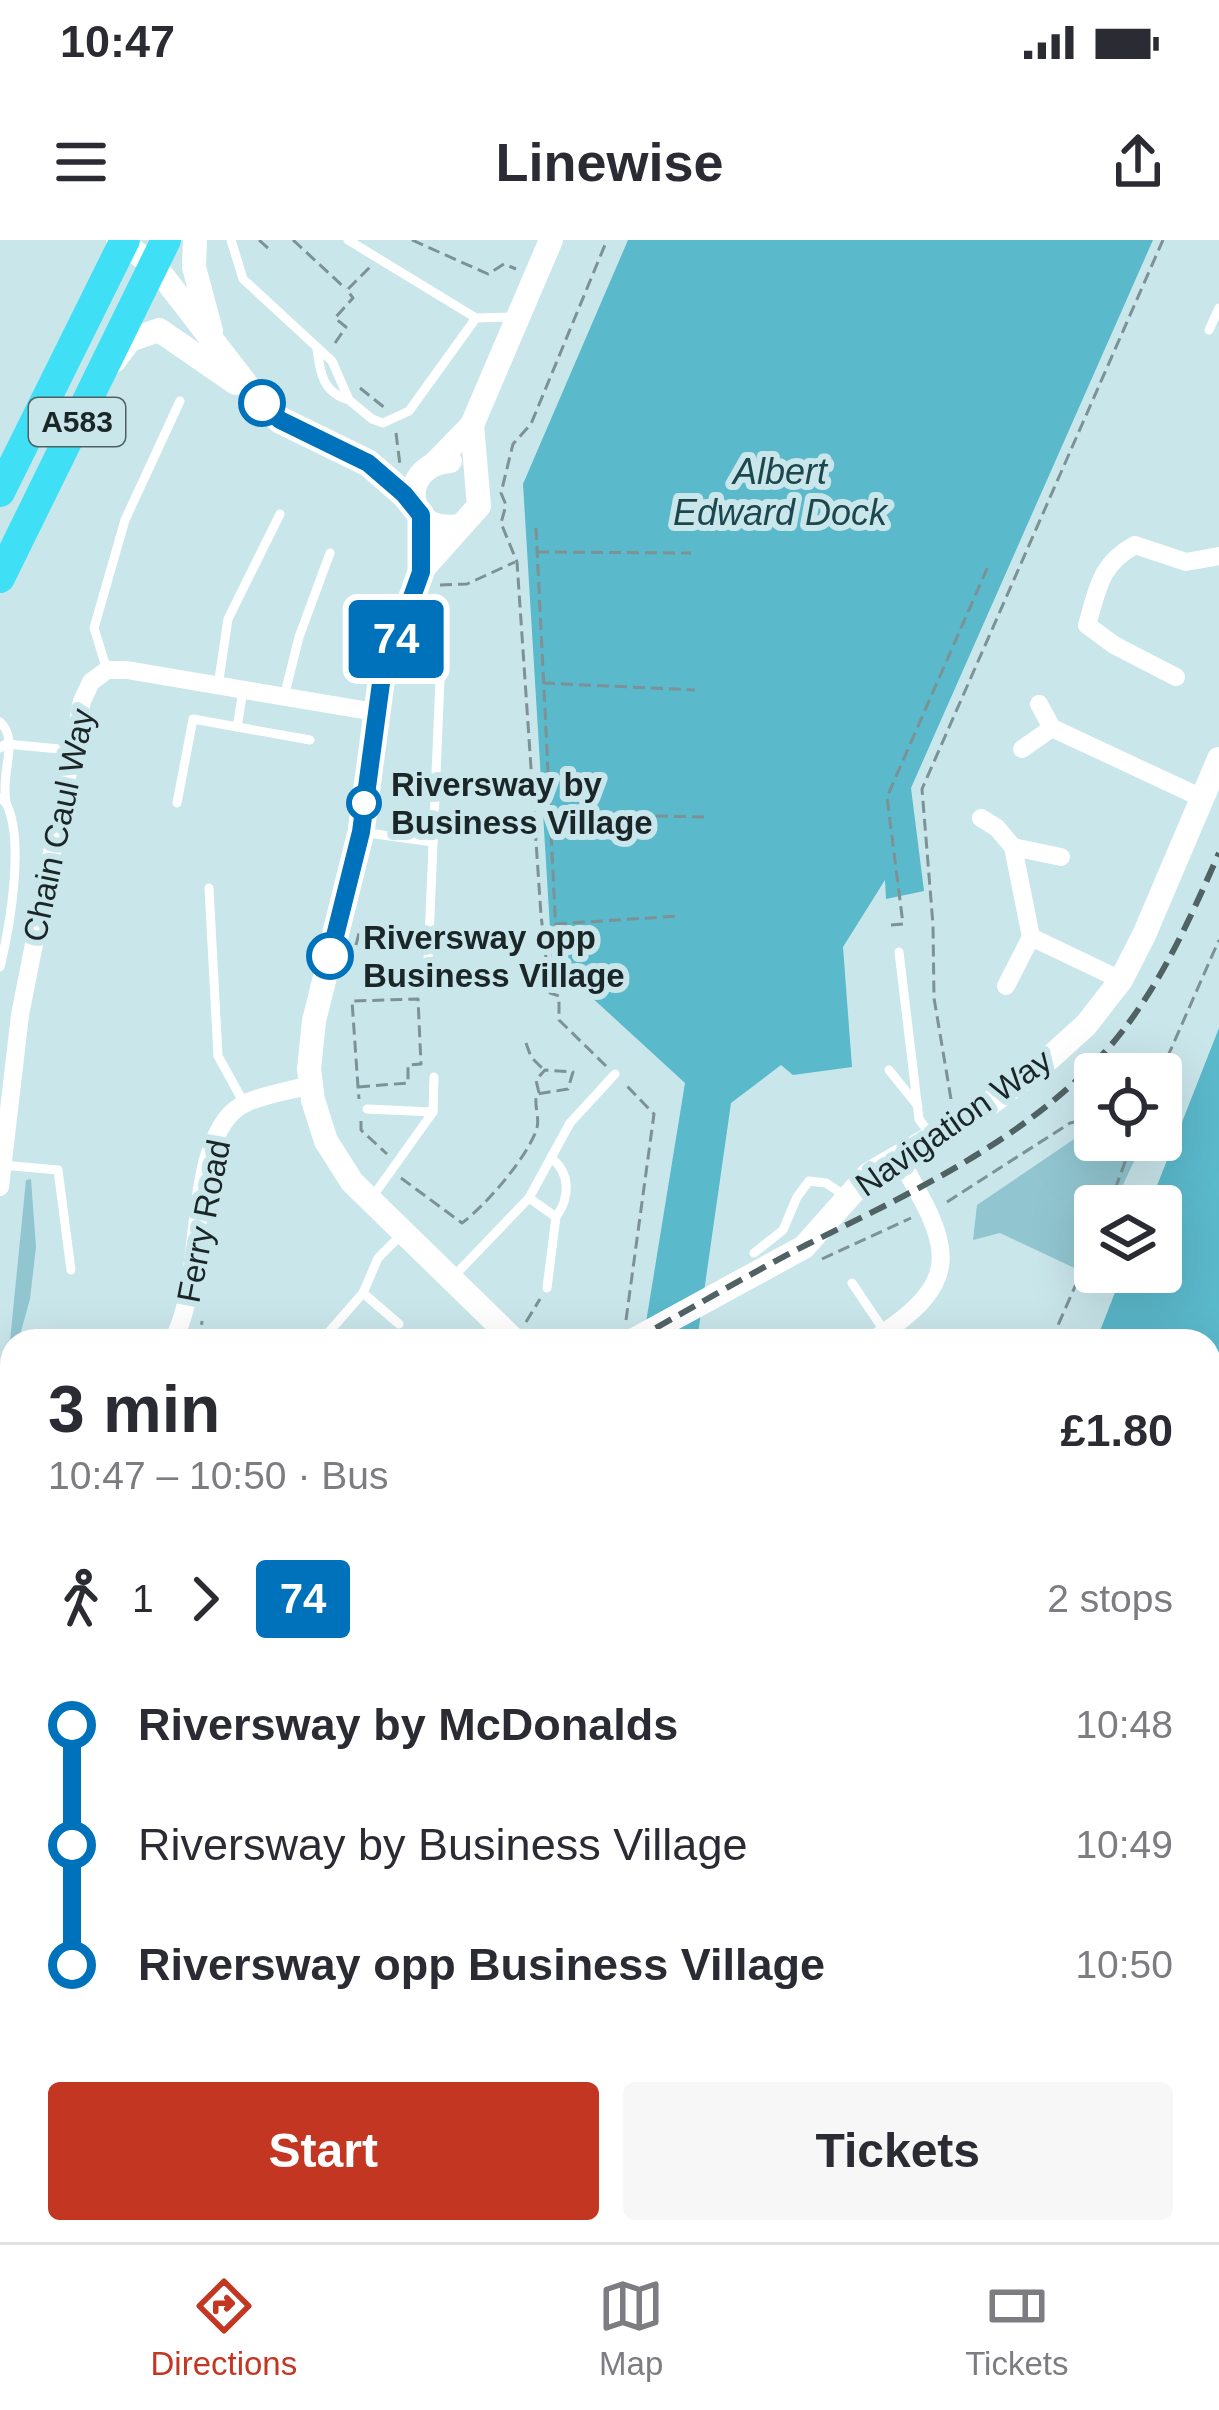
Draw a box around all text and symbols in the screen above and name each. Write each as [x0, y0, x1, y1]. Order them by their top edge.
text: 10:47 [60, 16, 175, 67]
icon: menu [48, 129, 114, 195]
icon: share [1105, 129, 1171, 195]
text: Linewise [495, 132, 724, 192]
unlabelled marker [240, 381, 284, 425]
road number: A583 [29, 398, 125, 446]
water label: Albert Edward Dock [673, 451, 889, 533]
line badge: 74 [342, 600, 450, 678]
text: 74 [373, 615, 419, 662]
street label: Chain Caul Way [16, 705, 101, 945]
place label: Riversway by Business Village [391, 766, 653, 841]
marker: Riversway by Business Village [348, 787, 380, 819]
place label: Riversway opp Business Village [363, 919, 625, 994]
marker: Riversway opp Business Village [308, 934, 352, 978]
street label: Navigation Way [849, 1041, 1058, 1203]
map controls [1074, 1053, 1182, 1293]
button: locate [1074, 1053, 1182, 1161]
street label: Ferry Road [170, 1137, 237, 1306]
button: layers [1074, 1185, 1182, 1293]
text: 3 min [48, 1372, 220, 1446]
text: £1.80 [1060, 1405, 1173, 1456]
text: 10:47 – 10:50 · Bus [48, 1454, 388, 1497]
icon: walk [48, 1566, 114, 1632]
icon: forward [172, 1566, 238, 1632]
text: 74 [280, 1575, 326, 1622]
text: 1 [132, 1577, 154, 1620]
text: 2 stops [1047, 1577, 1173, 1620]
text: Riversway by McDonalds [138, 1699, 678, 1750]
text: 10:48 [1075, 1703, 1173, 1746]
text: Riversway by Business Village [138, 1819, 747, 1870]
text: 10:49 [1075, 1823, 1173, 1866]
text: Riversway opp Business Village [138, 1939, 825, 1990]
text: 10:50 [1075, 1943, 1173, 1986]
button: Start [48, 2082, 599, 2220]
button: Tickets [623, 2082, 1173, 2220]
tab: Directions [150, 2273, 297, 2383]
tab: Map [598, 2273, 664, 2383]
tab: Tickets [965, 2273, 1068, 2383]

